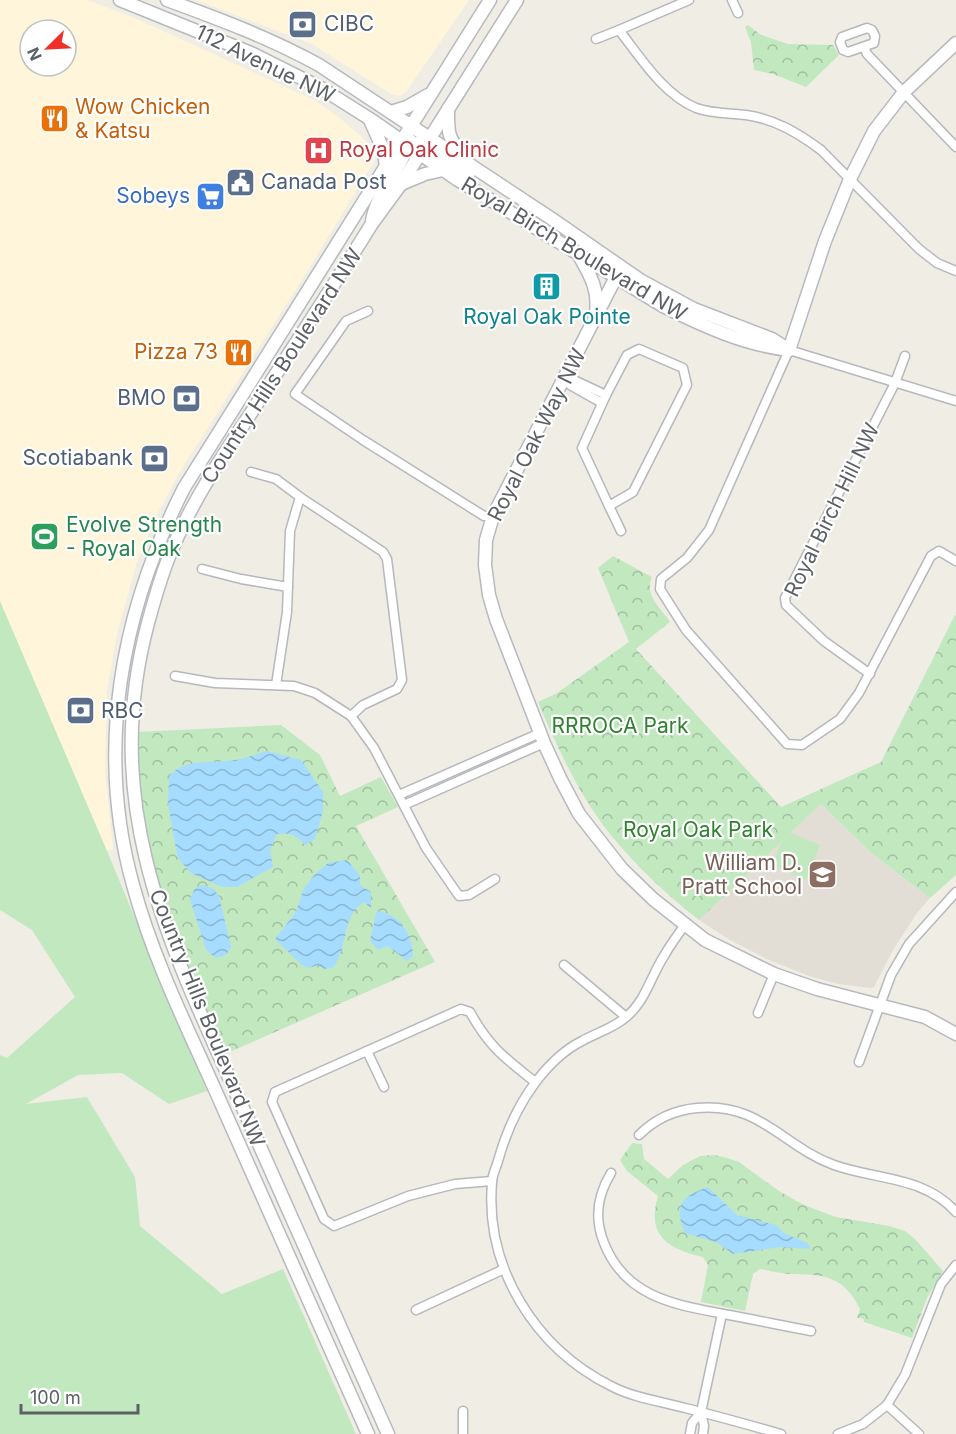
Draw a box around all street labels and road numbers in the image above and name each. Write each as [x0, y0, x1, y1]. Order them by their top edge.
street label: 112 Avenue NW [191, 19, 339, 108]
street label: Royal Birch Boulevard NW [457, 171, 692, 326]
street label: Country Hills Boulevard NW [196, 243, 367, 488]
street label: Royal Oak Way NW [482, 344, 591, 525]
street label: Royal Birch Hill NW [779, 419, 885, 601]
street label: Country Hills Boulevard NW [144, 885, 271, 1150]

